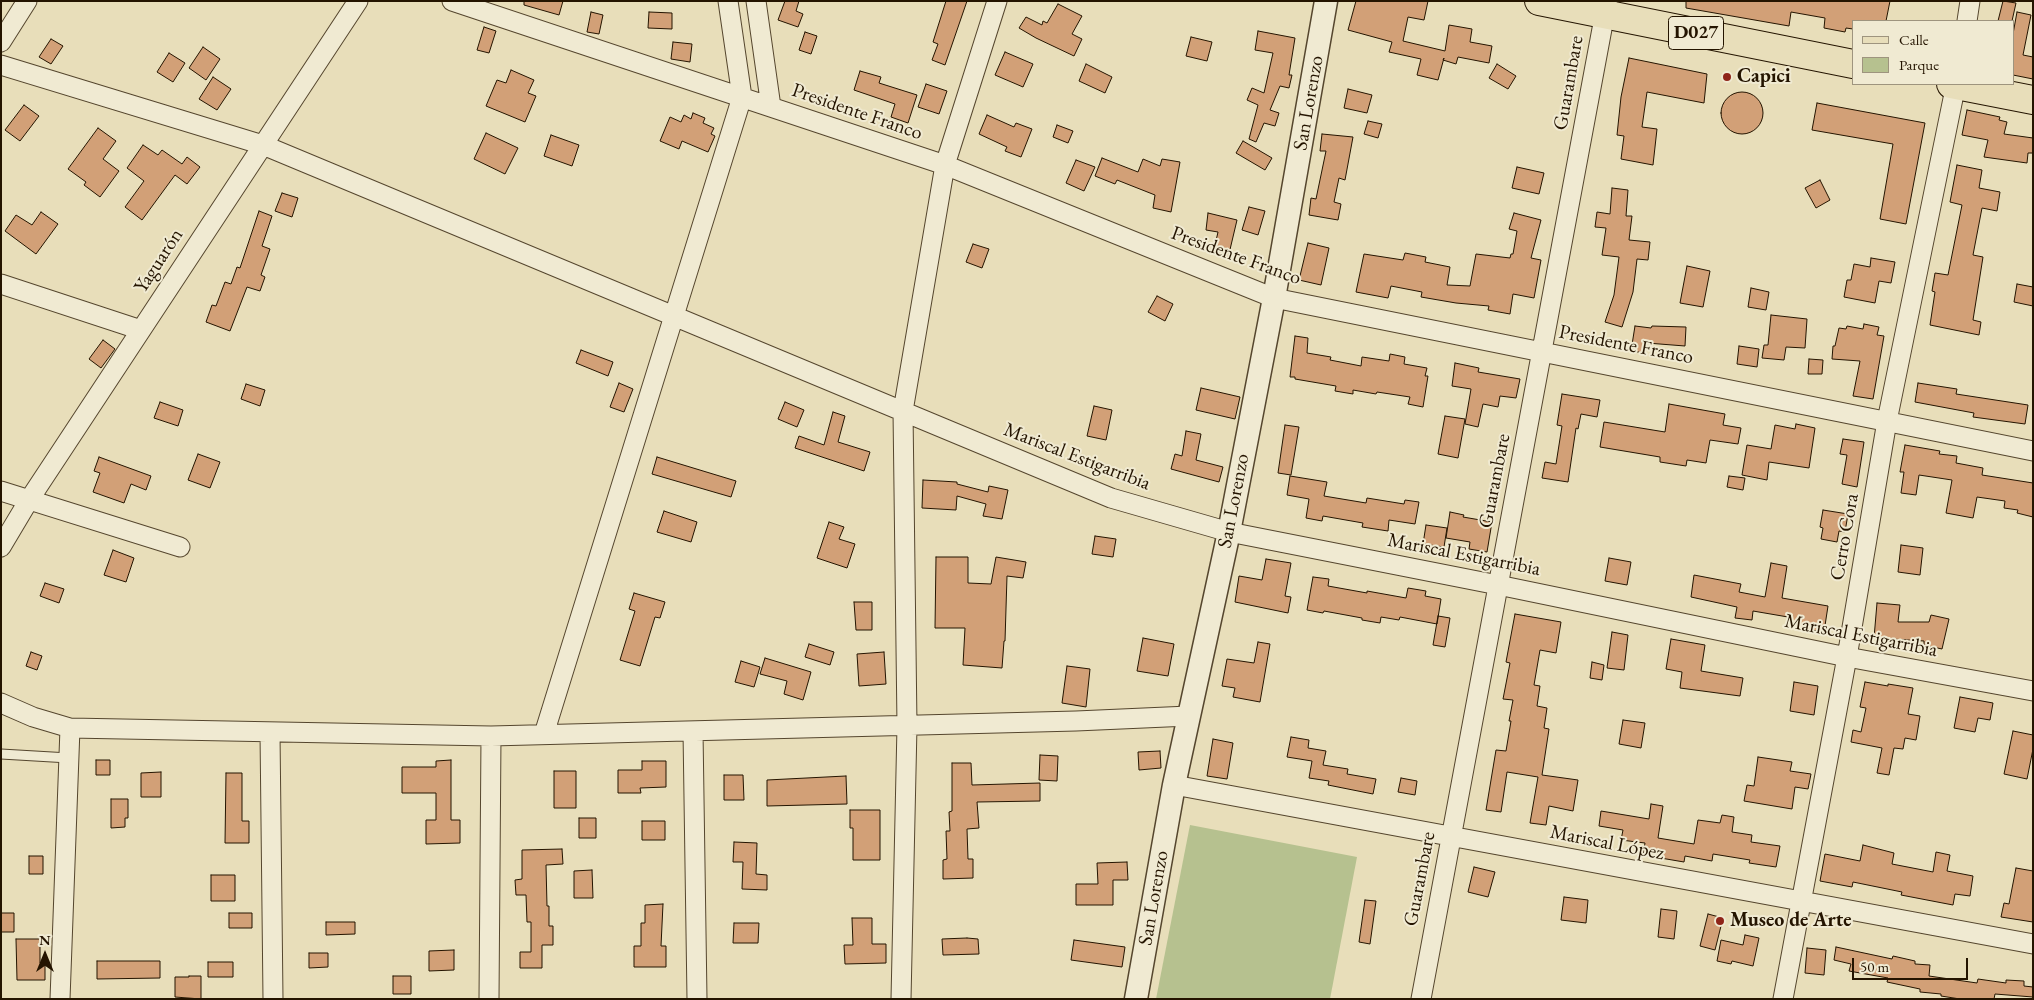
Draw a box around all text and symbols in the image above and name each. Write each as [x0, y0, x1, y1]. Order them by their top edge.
road number: D027 [1668, 16, 1724, 49]
legend [1852, 20, 2014, 85]
text: Calle [1899, 30, 1929, 49]
street label: Guarambare [1549, 34, 1589, 132]
street label: San Lorenzo [1289, 54, 1329, 152]
text: Parque [1899, 55, 1939, 74]
place label: Capici [1737, 65, 1791, 89]
marker: Capici [1721, 71, 1733, 83]
street label: Presidente Franco [789, 78, 925, 146]
street label: Presidente Franco [1168, 221, 1304, 291]
street label: Yaguarón [129, 224, 189, 298]
street label: Presidente Franco [1557, 320, 1695, 370]
street label: Mariscal Estigarribia [1000, 418, 1154, 496]
street label: Guarambare [1474, 432, 1516, 530]
street label: San Lorenzo [1213, 452, 1255, 550]
street label: Cerro Cora [1826, 492, 1864, 582]
street label: Mariscal Estigarribia [1385, 528, 1543, 582]
street label: Mariscal Estigarribia [1782, 609, 1940, 663]
street label: Mariscal López [1548, 820, 1666, 866]
street label: Guarambare [1399, 830, 1441, 928]
street label: San Lorenzo [1134, 849, 1174, 947]
place label: Museo de Arte [1730, 909, 1852, 933]
marker: Museo de Arte [1714, 915, 1726, 927]
north arrow [20, 930, 70, 980]
text: N [39, 931, 51, 949]
scale bar [1854, 948, 1970, 980]
text: 50 m [1860, 957, 1889, 976]

